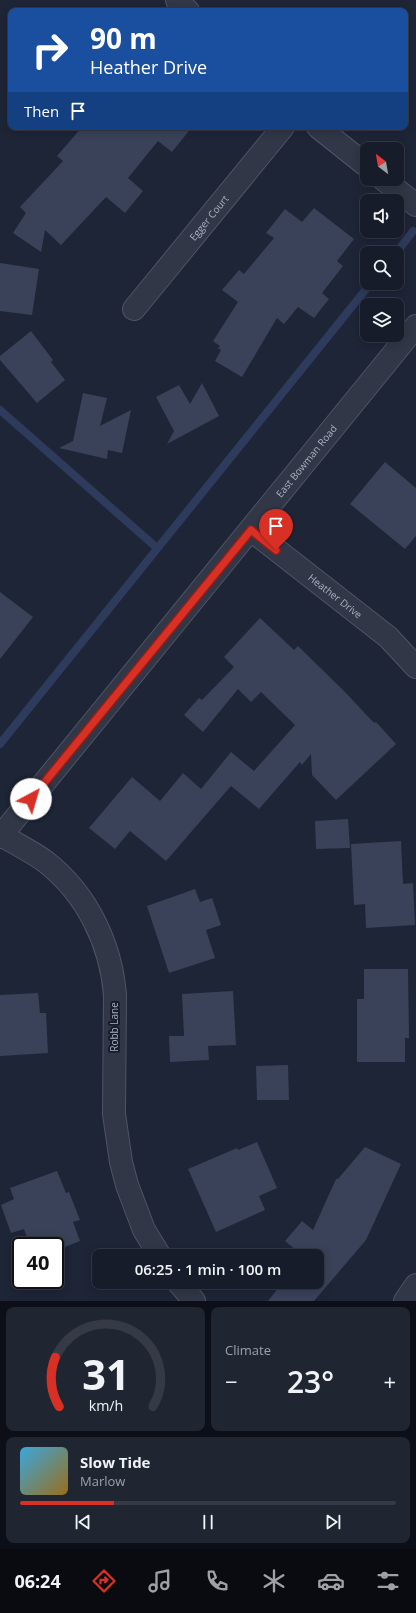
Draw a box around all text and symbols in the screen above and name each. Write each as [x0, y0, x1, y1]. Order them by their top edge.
text: 90 m [90, 19, 157, 57]
icon: right [24, 24, 76, 76]
text: Heather Drive [90, 55, 207, 79]
icon: arrive [67, 100, 89, 122]
text: Then [24, 101, 59, 121]
north arrow [360, 142, 404, 186]
map controls [360, 142, 404, 342]
street label: Egger Court [186, 192, 232, 243]
button: sound [360, 194, 404, 238]
button: search [360, 246, 404, 290]
button: layers [360, 298, 404, 342]
street label: East Bowman Road [272, 422, 340, 500]
pin [259, 509, 293, 550]
icon: arrive [265, 515, 287, 537]
street label: Heather Drive [305, 570, 366, 622]
position arrow [10, 778, 52, 820]
street label: Robb Lane [107, 1002, 121, 1052]
speed limit sign: 40 [12, 1237, 64, 1289]
text: 06:25 · 1 min · 100 m [135, 1259, 281, 1279]
text: Climate [225, 1341, 271, 1359]
text: 31 [82, 1346, 129, 1402]
text: 23° [287, 1361, 334, 1402]
text: − [225, 1366, 238, 1396]
text: + [383, 1366, 396, 1396]
text: km/h [88, 1396, 123, 1415]
text: Slow Tide [80, 1452, 150, 1472]
text: Marlow [80, 1472, 125, 1490]
icon: previous [72, 1511, 94, 1533]
icon: pause [197, 1511, 219, 1533]
icon: next [322, 1511, 344, 1533]
icon: directions [90, 1567, 118, 1595]
icon: music [146, 1567, 174, 1595]
icon: phone [203, 1567, 231, 1595]
icon: climate [260, 1567, 288, 1595]
icon: car [317, 1567, 345, 1595]
icon: filters [374, 1567, 402, 1595]
text: 06:24 [14, 1569, 61, 1593]

